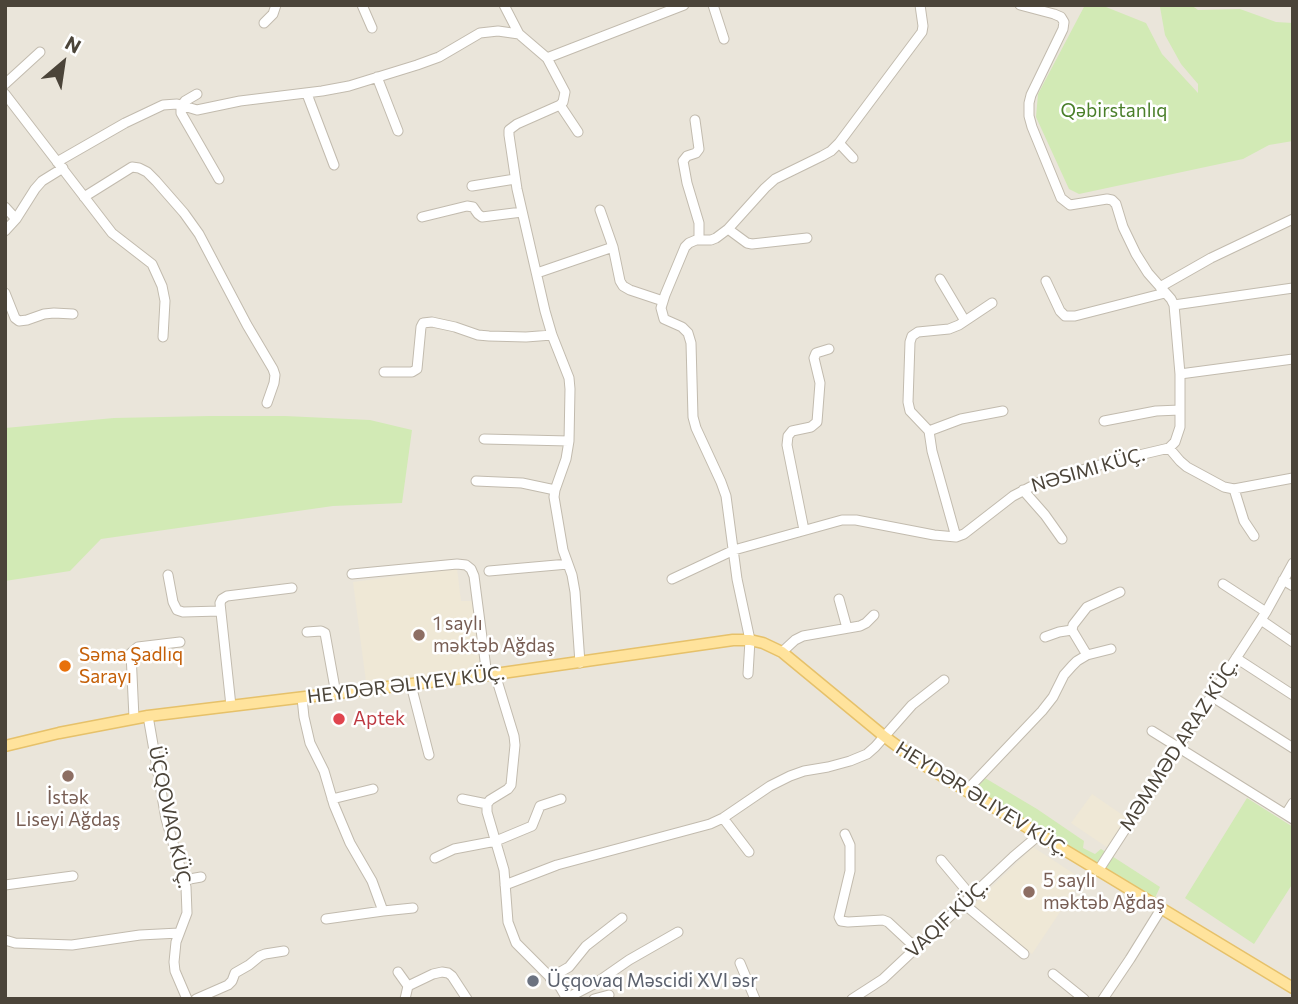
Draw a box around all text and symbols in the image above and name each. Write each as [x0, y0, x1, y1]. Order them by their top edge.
north arrow [28, 28, 98, 98]
text: N [62, 31, 85, 58]
park label: Qəbirstanlıq [1061, 100, 1167, 122]
street label: NƏSIMI KÜÇ. [1029, 443, 1147, 497]
place label: 1 saylı məktəb Ağdaş [433, 613, 555, 657]
marker: 1 saylı məktəb Ağdaş [411, 627, 427, 643]
place label: Səma Şadlıq Sarayı [79, 644, 183, 688]
street label: MƏMMƏD ARAZ KÜÇ. [1115, 655, 1243, 835]
marker: Səma Şadlıq Sarayı [57, 658, 73, 674]
street label: HEYDƏR ƏLIYEV KÜÇ. [306, 662, 506, 708]
place label: Aptek [353, 708, 405, 730]
marker: Aptek [331, 711, 347, 727]
street label: HEYDƏR ƏLIYEV KÜÇ. [892, 737, 1072, 861]
street label: ÜÇQOVAQ KÜÇ. [144, 744, 196, 890]
marker: İstək Liseyi Ağdaş [60, 768, 76, 784]
place label: İstək Liseyi Ağdaş [16, 787, 120, 831]
place label: 5 saylı məktəb Ağdaş [1043, 870, 1165, 914]
street label: VAQIF KÜÇ. [901, 875, 993, 963]
marker: 5 saylı məktəb Ağdaş [1021, 884, 1037, 900]
place label: Üçqovaq Məscidi XVI əsr [547, 970, 758, 992]
marker: Üçqovaq Məscidi XVI əsr [525, 973, 541, 989]

